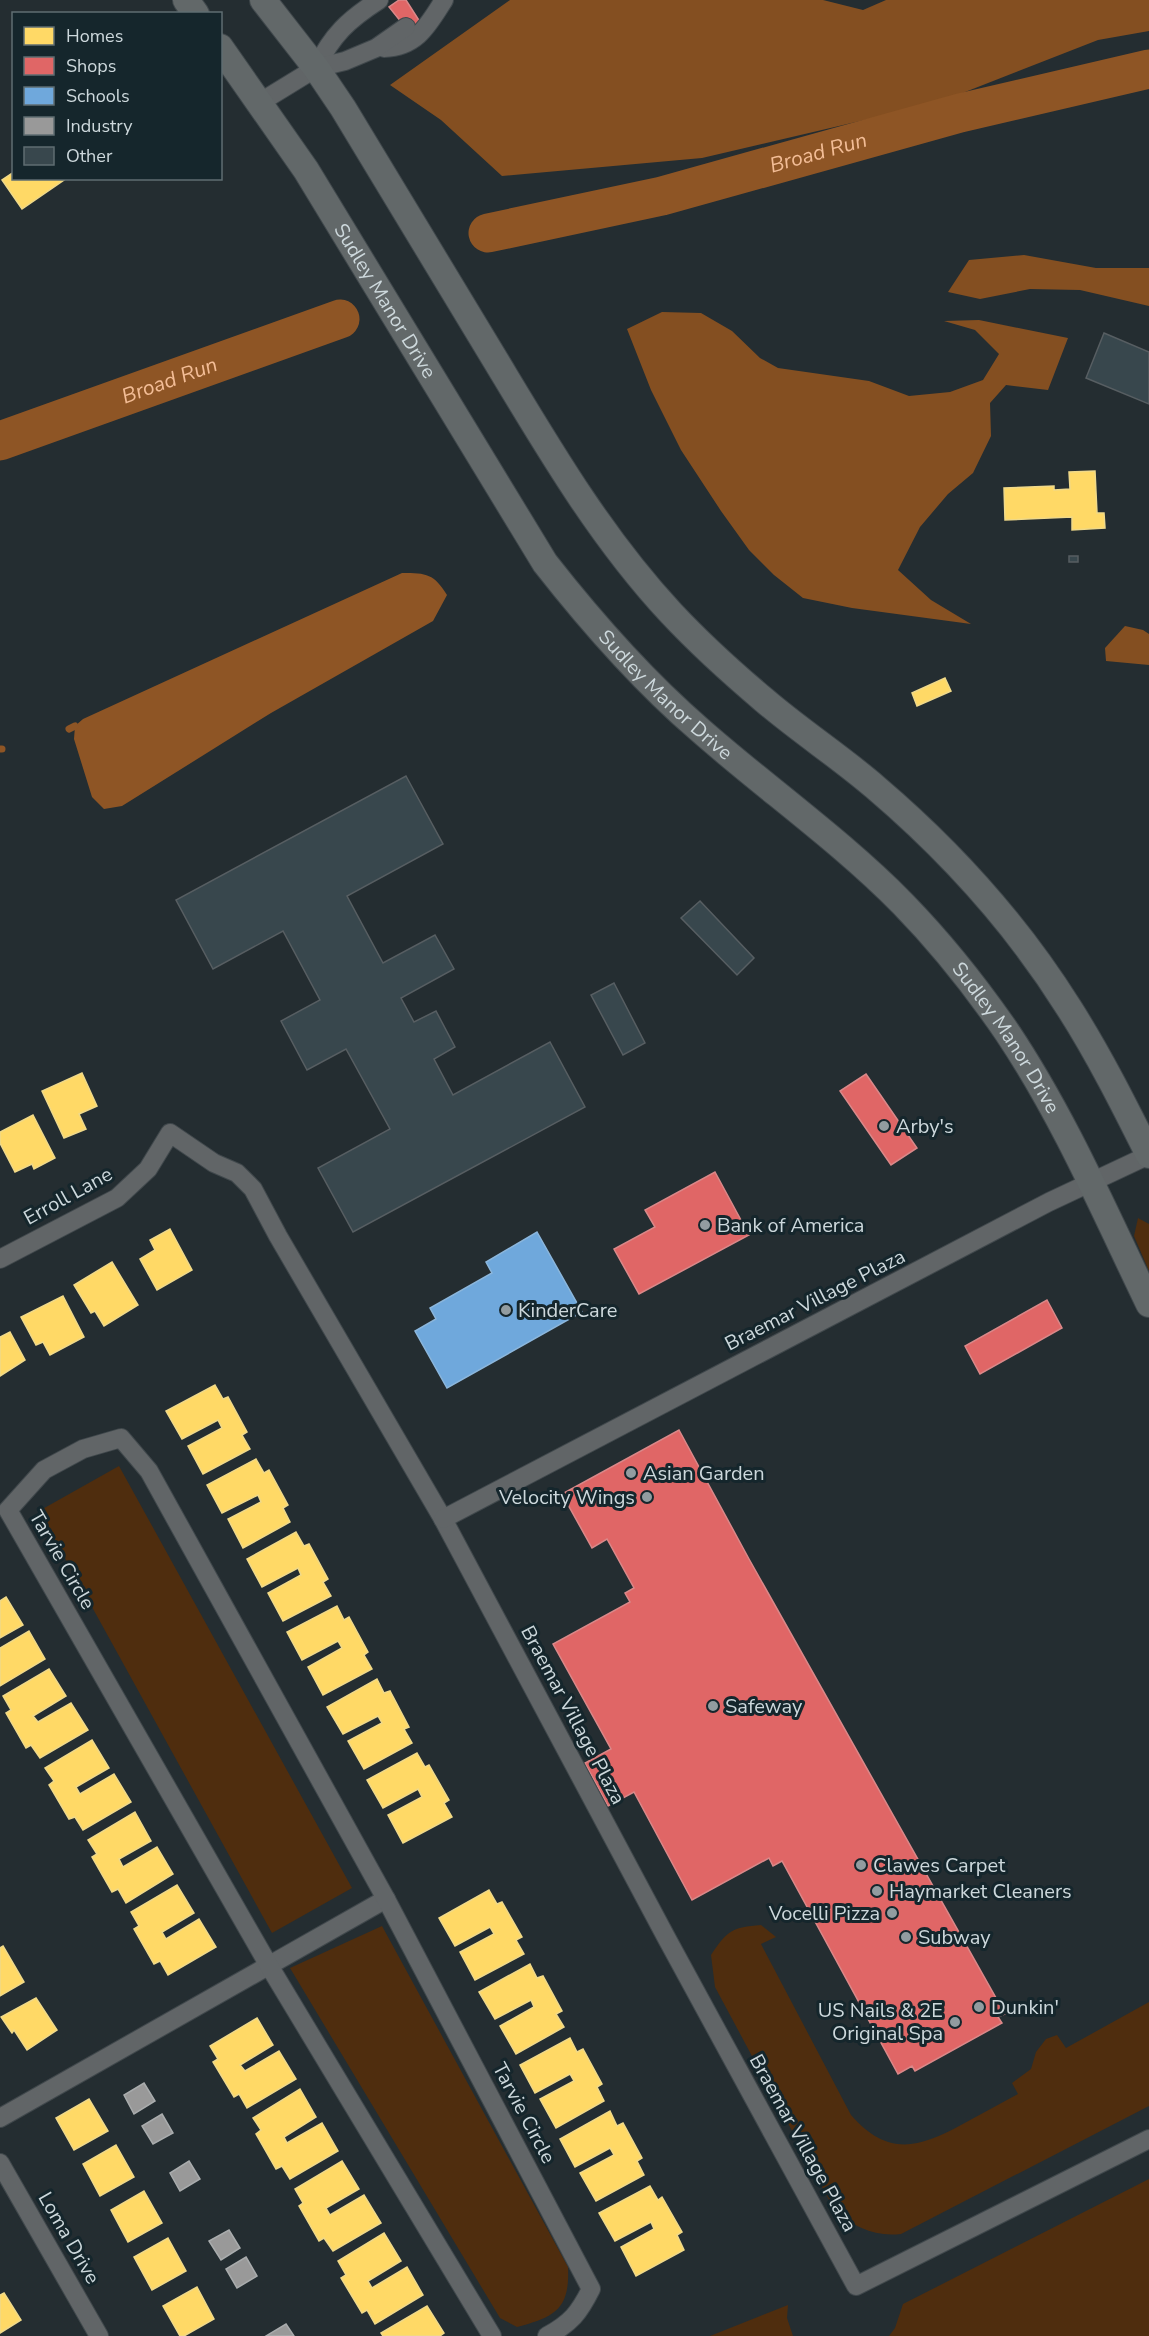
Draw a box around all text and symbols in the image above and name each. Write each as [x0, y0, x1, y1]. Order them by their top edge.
legend [12, 12, 222, 180]
text: Homes [66, 24, 123, 48]
text: Shops [66, 54, 116, 78]
text: Schools [66, 84, 130, 108]
text: Industry [66, 114, 133, 138]
water label: Broad Run [766, 126, 870, 179]
text: Other [66, 144, 113, 168]
street label: Sudley Manor Drive [328, 218, 443, 383]
water label: Broad Run [118, 350, 221, 410]
street label: Sudley Manor Drive [593, 624, 739, 766]
street label: Sudley Manor Drive [946, 956, 1067, 1118]
place label: Arby's [896, 1113, 954, 1140]
marker: Arby's [877, 1119, 891, 1133]
street label: Erroll Lane [19, 1161, 117, 1231]
place label: Bank of America [717, 1212, 864, 1239]
marker: Bank of America [698, 1218, 712, 1232]
street label: Braemar Village Plaza [720, 1243, 910, 1357]
place label: KinderCare [518, 1297, 617, 1324]
marker: KinderCare [499, 1303, 513, 1317]
place label: Asian Garden [643, 1460, 765, 1487]
marker: Asian Garden [624, 1466, 638, 1480]
place label: Velocity Wings [498, 1484, 635, 1511]
marker: Velocity Wings [640, 1490, 654, 1504]
street label: Tarvie Circle [23, 1505, 101, 1615]
street label: Braemar Village Plaza [514, 1621, 632, 1809]
place label: Safeway [725, 1693, 803, 1720]
marker: Safeway [706, 1699, 720, 1713]
place label: Clawes Carpet [873, 1852, 1006, 1879]
marker: Clawes Carpet [854, 1858, 868, 1872]
place label: Haymarket Cleaners [889, 1878, 1072, 1905]
marker: Haymarket Cleaners [870, 1884, 884, 1898]
place label: Vocelli Pizza [768, 1900, 880, 1927]
marker: Vocelli Pizza [885, 1906, 899, 1920]
place label: Subway [918, 1924, 991, 1951]
marker: Subway [899, 1930, 913, 1944]
place label: Dunkin' [991, 1994, 1059, 2021]
place label: US Nails & 2E Original Spa [818, 1997, 943, 2047]
marker: Dunkin' [972, 2000, 986, 2014]
marker: US Nails & 2E Original Spa [948, 2015, 962, 2029]
street label: Braemar Village Plaza [743, 2049, 863, 2237]
street label: Tarvie Circle [486, 2058, 562, 2168]
street label: Loma Drive [32, 2187, 106, 2289]

